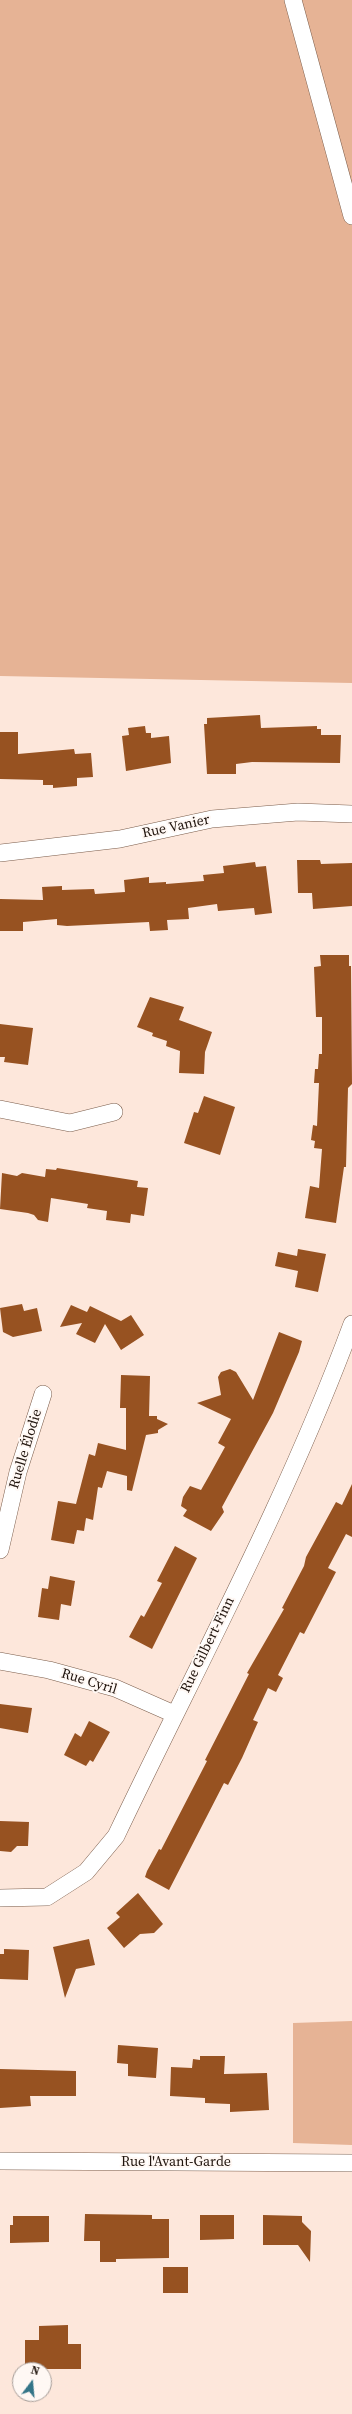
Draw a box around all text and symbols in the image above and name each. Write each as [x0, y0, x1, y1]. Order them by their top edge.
street label: Rue Vanier [141, 812, 211, 842]
street label: Ruelle Élodie [6, 1407, 46, 1491]
street label: Rue Gilbert-Finn [178, 1594, 238, 1696]
street label: Rue Cyril [59, 1666, 119, 1698]
street label: Rue l'Avant-Garde [121, 2154, 231, 2170]
north arrow [12, 2362, 52, 2402]
text: N [29, 2363, 41, 2379]

